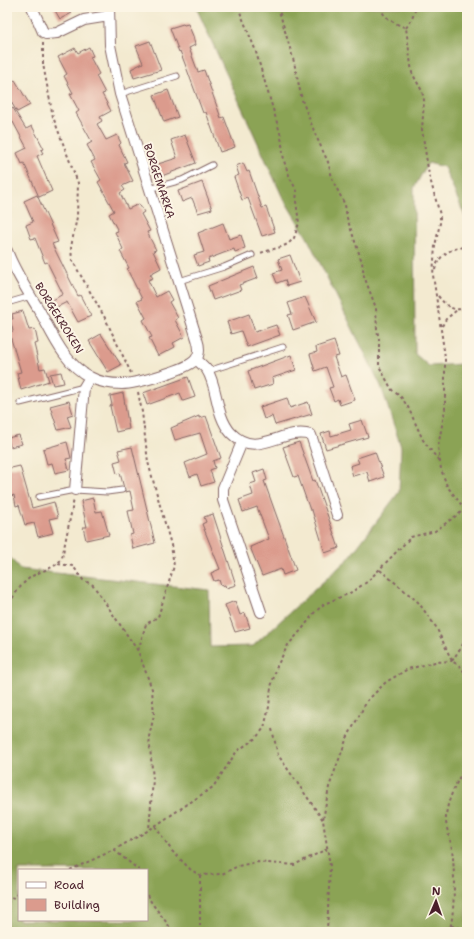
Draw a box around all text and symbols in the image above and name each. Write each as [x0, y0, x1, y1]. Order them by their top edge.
street label: BORGEMARKA [140, 142, 178, 220]
street label: BORGEKROKEN [31, 280, 87, 356]
legend [18, 869, 148, 921]
text: Road [54, 877, 85, 893]
north arrow [416, 881, 456, 921]
text: N [432, 884, 441, 899]
text: Building [54, 897, 100, 913]

